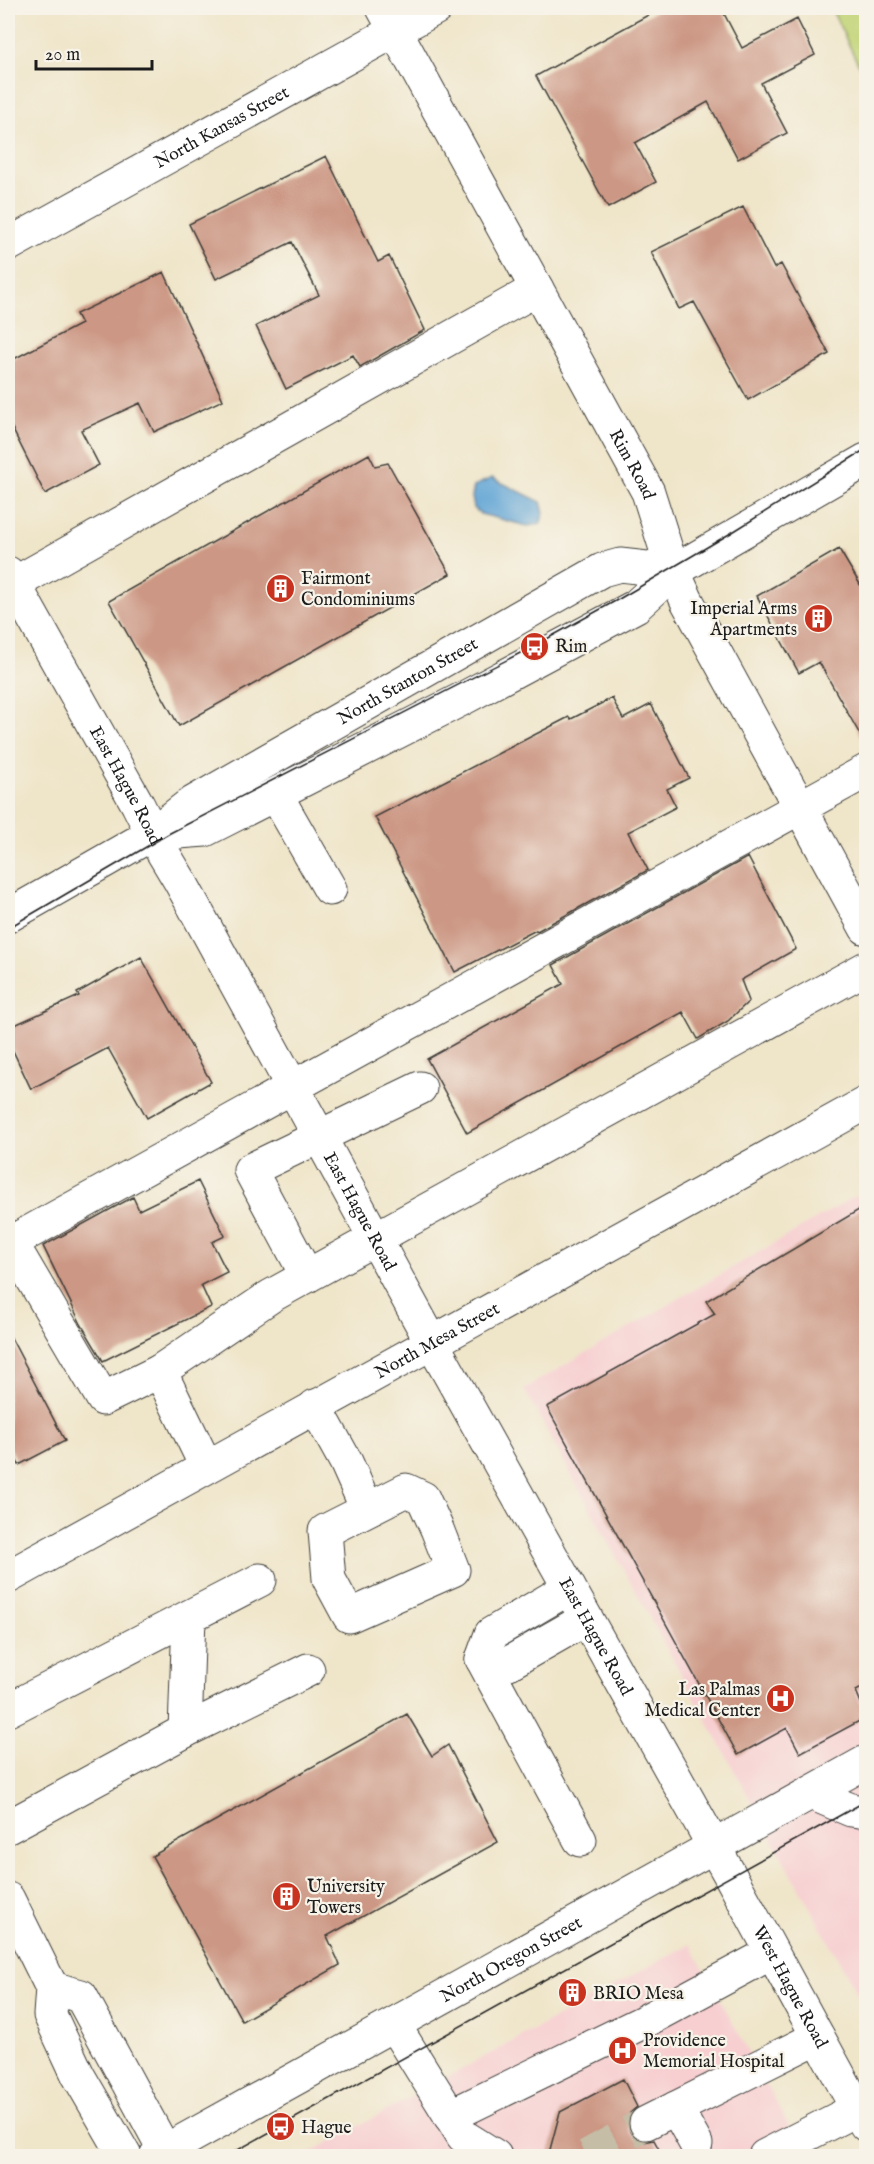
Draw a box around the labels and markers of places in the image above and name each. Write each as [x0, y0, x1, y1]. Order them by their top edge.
place label: Fairmont Condominiums [301, 568, 415, 612]
building icon: Fairmont Condominiums [264, 572, 296, 604]
place label: Imperial Arms Apartments [690, 598, 797, 642]
building icon: Imperial Arms Apartments [802, 602, 834, 634]
bus stop icon: Rim [518, 630, 550, 662]
place label: Rim [555, 636, 587, 659]
place label: Las Palmas Medical Center [645, 1679, 760, 1723]
hospital icon: Las Palmas Medical Center [765, 1683, 797, 1715]
place label: University Towers [307, 1876, 385, 1920]
building icon: University Towers [270, 1880, 302, 1912]
building icon: BRIO Mesa [556, 1977, 588, 2009]
place label: BRIO Mesa [593, 1983, 684, 2006]
place label: Providence Memorial Hospital [643, 2030, 784, 2074]
hospital icon: Providence Memorial Hospital [606, 2034, 638, 2066]
bus stop icon: Hague [264, 2111, 296, 2143]
place label: Hague [301, 2117, 352, 2140]

